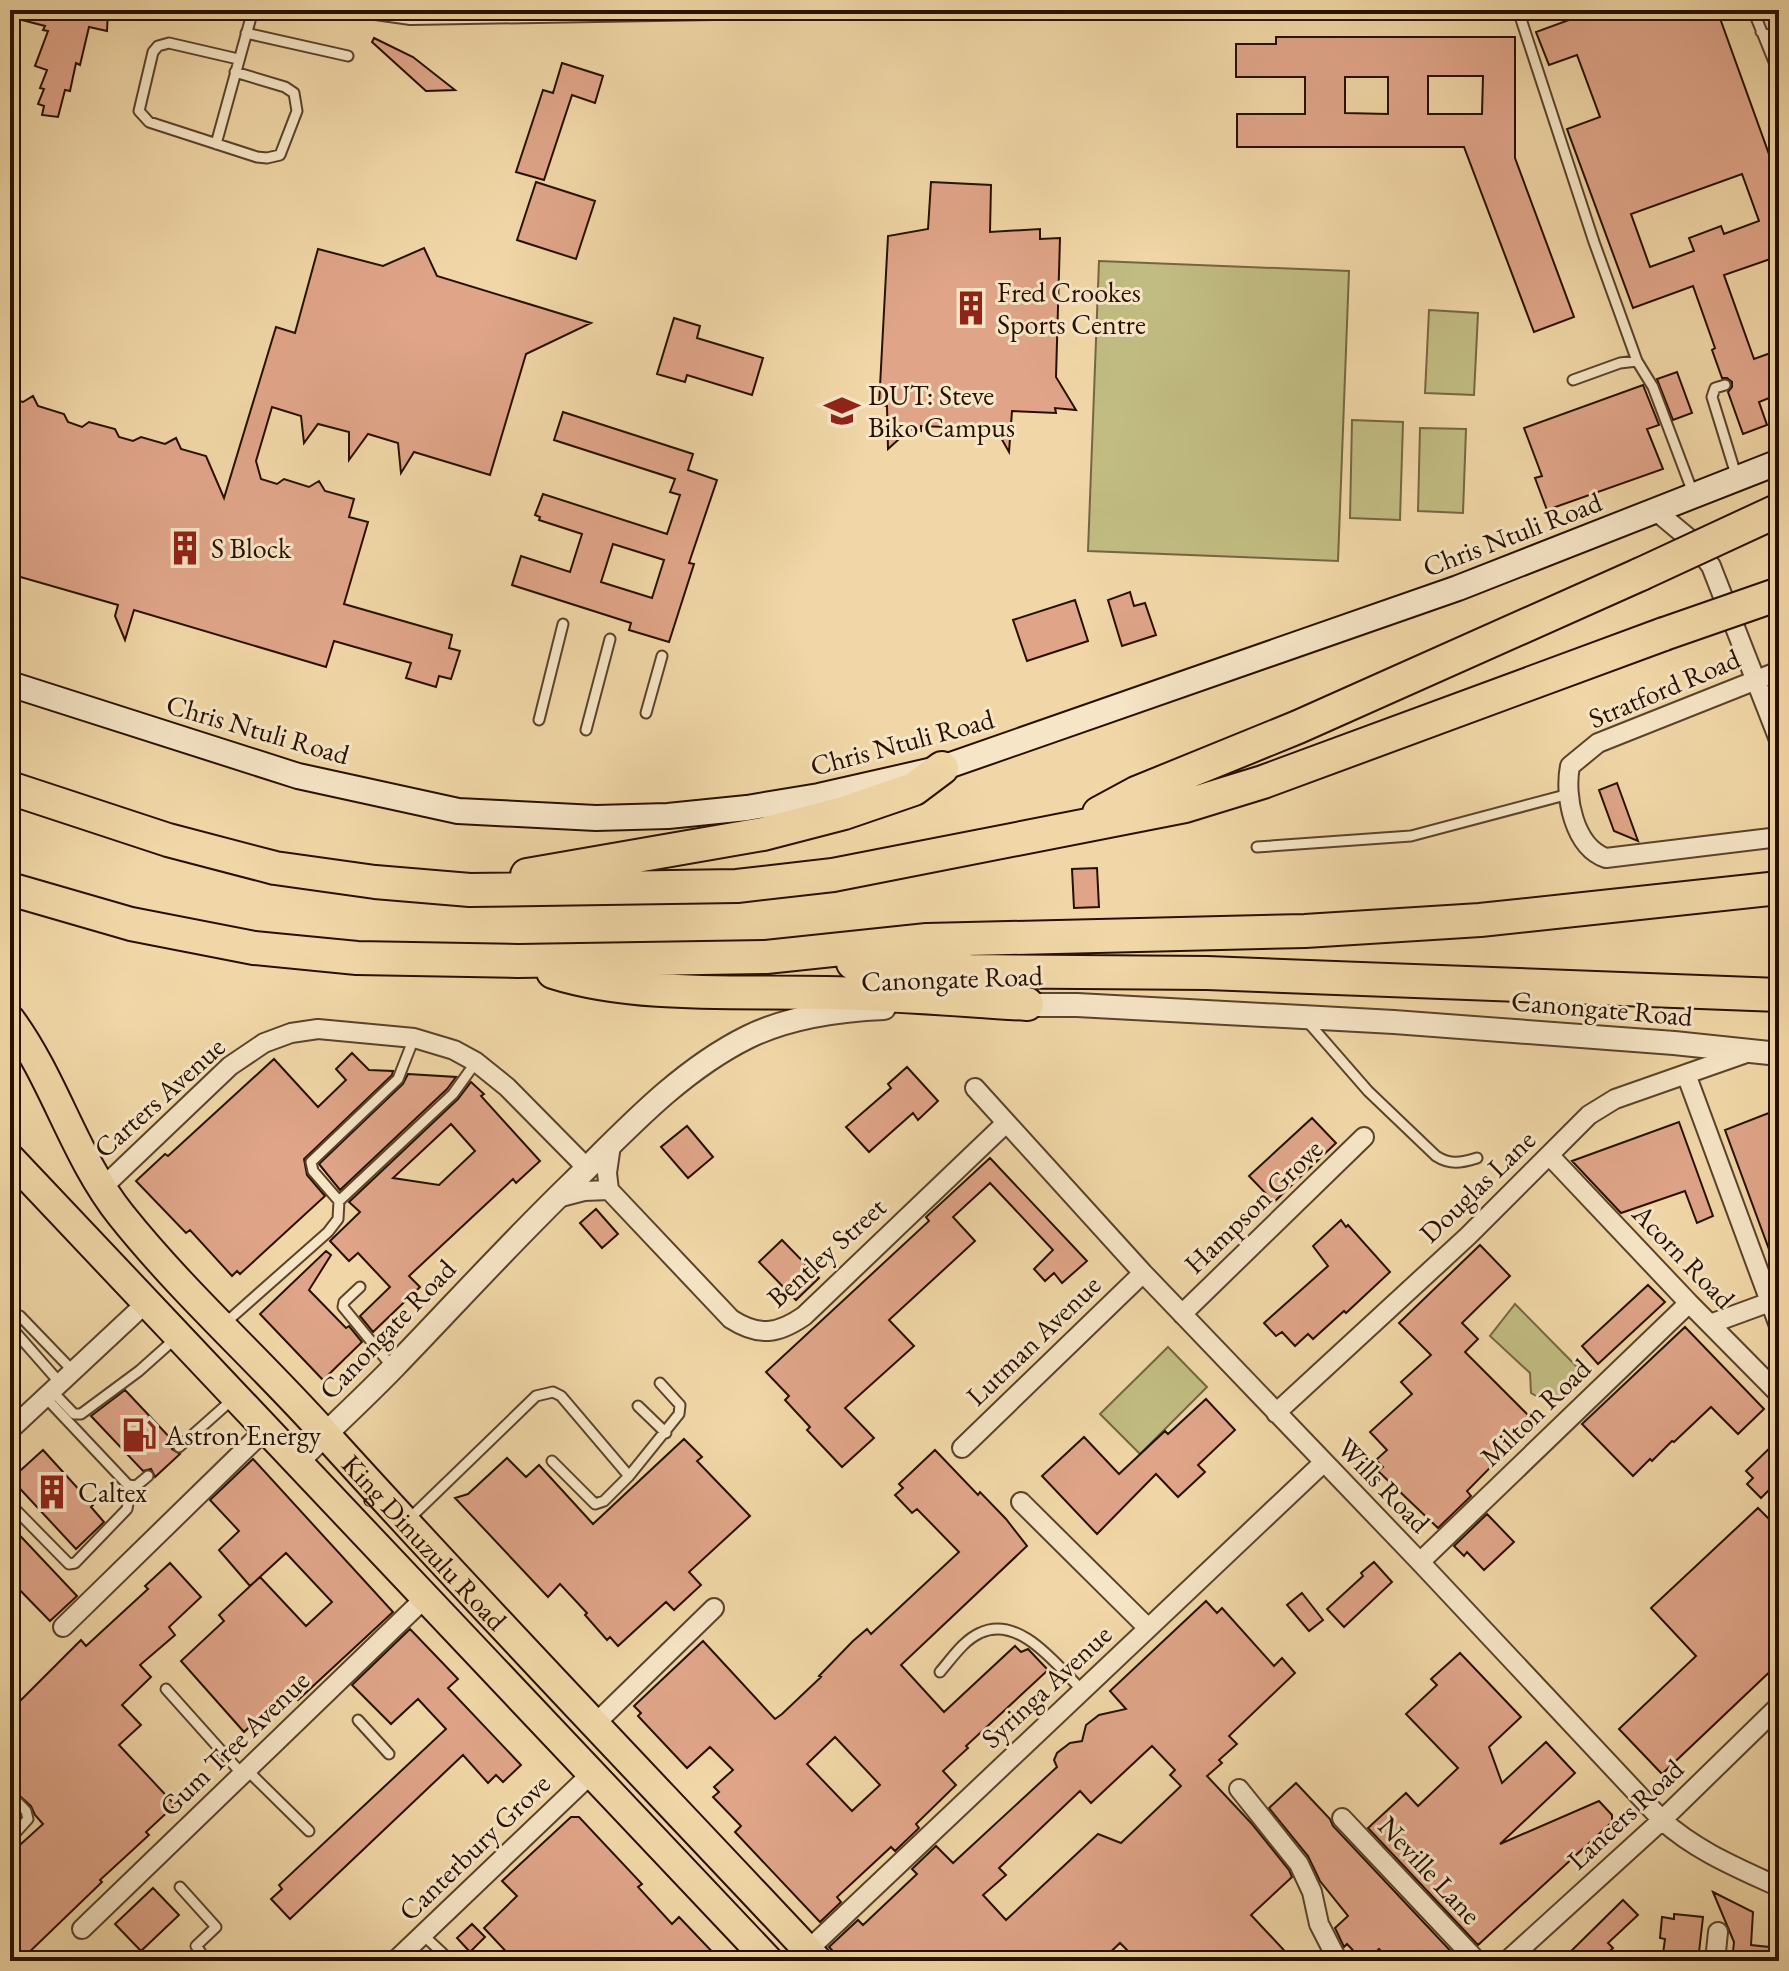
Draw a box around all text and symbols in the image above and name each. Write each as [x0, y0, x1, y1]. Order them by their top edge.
place label: Fred Crookes Sports Centre [997, 274, 1146, 342]
building icon: Fred Crookes Sports Centre [952, 289, 990, 327]
place label: DUT: Steve Biko Campus [868, 377, 1015, 445]
school or university icon: DUT: Steve Biko Campus [823, 392, 861, 430]
street label: Chris Ntuli Road [1417, 483, 1607, 585]
building icon: S Block [166, 529, 204, 567]
place label: S Block [211, 530, 292, 566]
street label: Stratford Road [1583, 640, 1746, 736]
street label: Chris Ntuli Road [162, 686, 354, 773]
street label: Chris Ntuli Road [806, 700, 999, 784]
street label: Canongate Road [861, 957, 1044, 999]
street label: Canongate Road [1510, 982, 1695, 1034]
street label: Carters Avenue [86, 1029, 232, 1165]
street label: Douglas Lane [1411, 1122, 1543, 1250]
street label: Hampson Grove [1176, 1131, 1330, 1281]
street label: Bentley Street [759, 1189, 893, 1315]
street label: Acorn Road [1624, 1195, 1744, 1317]
street label: Canongate Road [311, 1251, 464, 1407]
street label: Lutman Avenue [958, 1267, 1108, 1413]
street label: Milton Road [1472, 1350, 1599, 1474]
fuel station icon: Astron Energy [120, 1416, 158, 1454]
place label: Astron Energy [164, 1417, 322, 1453]
street label: Wills Road [1330, 1430, 1439, 1541]
street label: King Dinuzulu Road [334, 1447, 515, 1638]
building icon: Caltex [33, 1473, 71, 1511]
place label: Caltex [78, 1474, 147, 1510]
street label: Syringa Avenue [973, 1616, 1119, 1756]
street label: Gum Tree Avenue [151, 1662, 317, 1824]
street label: Lancers Road [1559, 1750, 1692, 1877]
street label: Canterbury Grove [391, 1766, 557, 1928]
street label: Neville Lane [1371, 1808, 1489, 1932]

